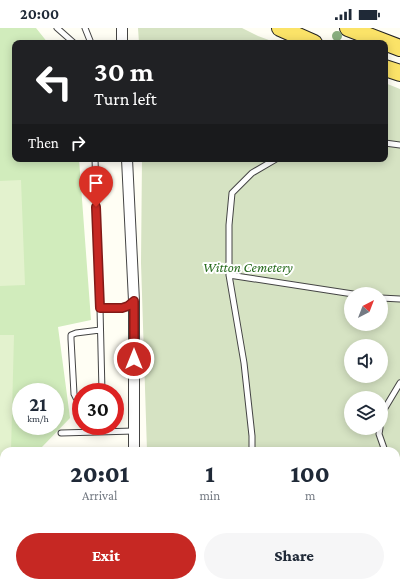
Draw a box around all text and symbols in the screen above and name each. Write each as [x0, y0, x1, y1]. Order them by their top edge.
text: 20:00 [20, 6, 59, 22]
icon: left [28, 56, 80, 108]
text: 30 m [94, 56, 154, 87]
text: Turn left [94, 89, 157, 109]
icon: right [67, 132, 89, 154]
text: Then [28, 135, 59, 151]
pin [79, 166, 113, 207]
icon: arrive [85, 172, 107, 194]
park label: Witton Cemetery [203, 259, 293, 275]
north arrow [344, 287, 388, 331]
map controls [344, 287, 388, 435]
position arrow [113, 338, 155, 380]
button: sound [344, 339, 388, 383]
speed limit sign: 30 [72, 383, 124, 435]
button: layers [344, 391, 388, 435]
text: 21 [29, 393, 47, 415]
text: km/h [27, 413, 49, 424]
text: 20:01 [70, 460, 129, 487]
text: 1 [205, 460, 215, 487]
text: 100 [290, 460, 330, 487]
text: Arrival [82, 488, 117, 503]
text: min [199, 488, 220, 503]
text: m [305, 488, 315, 503]
button: Exit [16, 533, 196, 579]
button: Share [204, 533, 384, 579]

